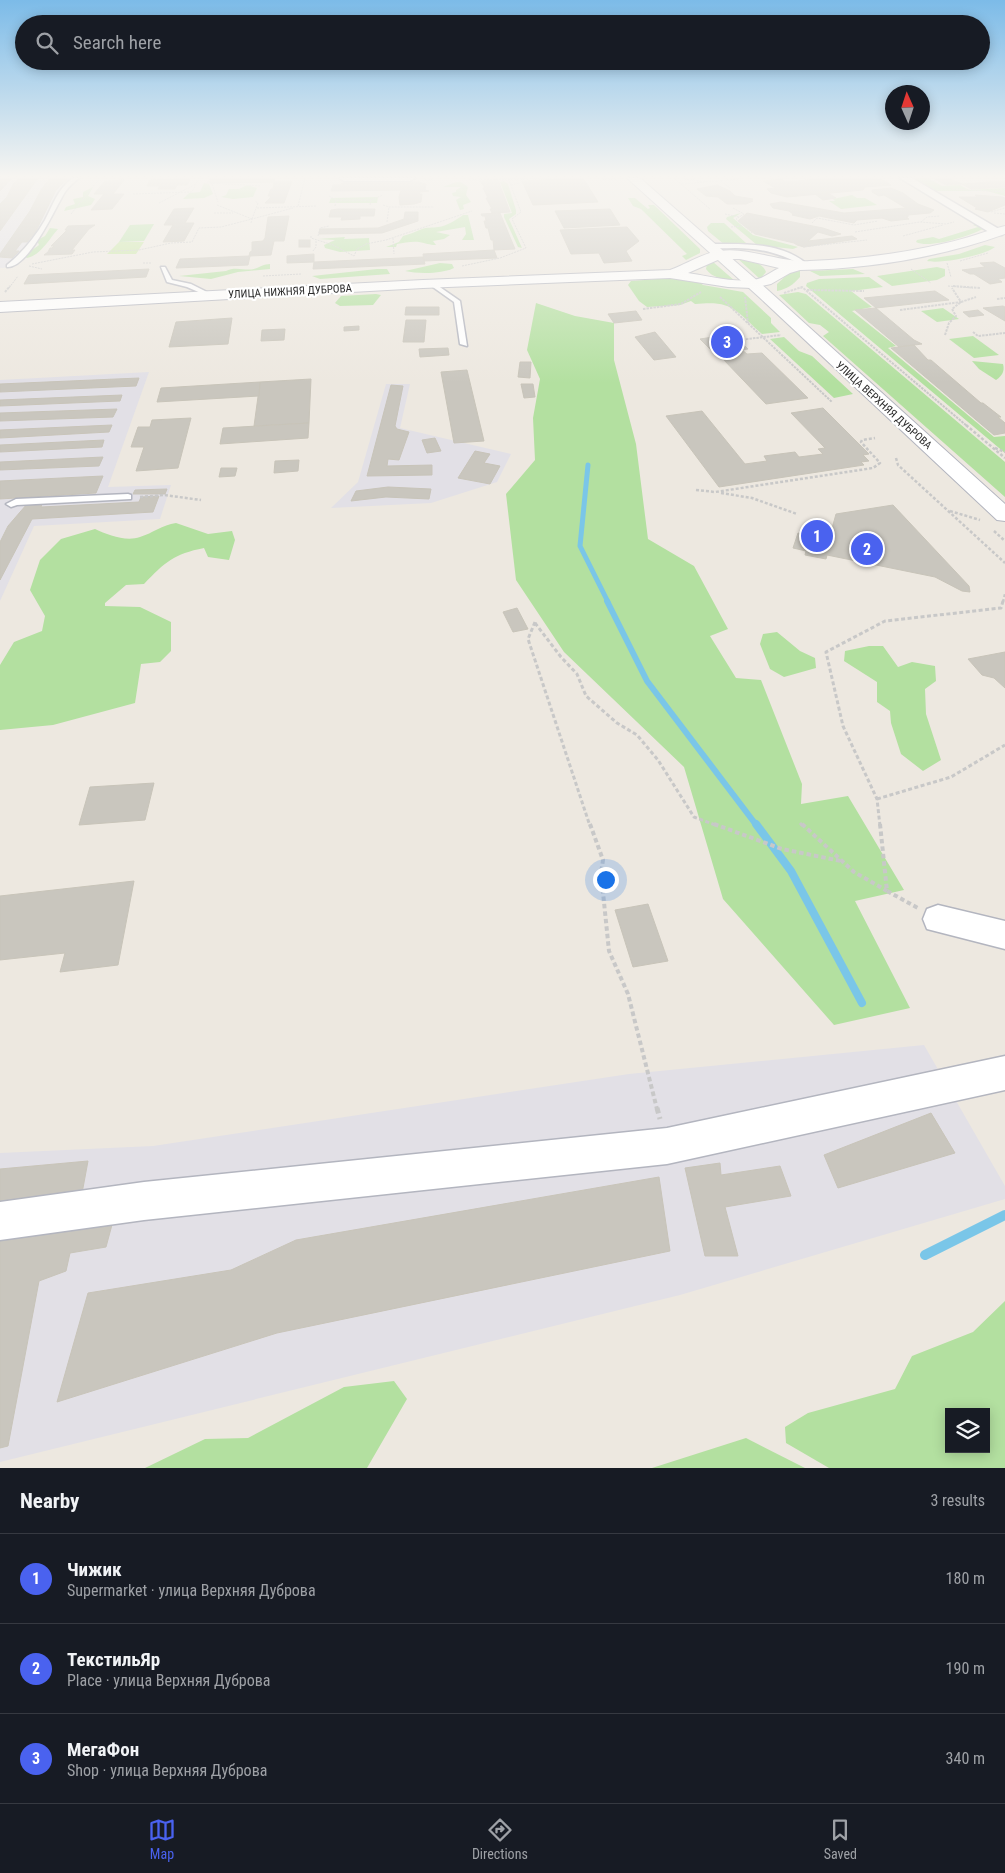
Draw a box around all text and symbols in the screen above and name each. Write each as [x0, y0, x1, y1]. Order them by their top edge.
search box [15, 15, 990, 70]
icon: search [33, 29, 61, 57]
text: Search here [73, 31, 161, 54]
north arrow [885, 85, 930, 130]
street label: УЛИЦА НИЖНЯЯ ДУБРОВА [228, 282, 353, 301]
pin: 3 [711, 323, 743, 361]
street label: УЛИЦА ВЕРХНЯЯ ДУБРОВА [833, 359, 935, 452]
pin: 1 [801, 517, 833, 555]
pin: 2 [851, 530, 883, 568]
your location [593, 867, 619, 893]
map controls [945, 1408, 990, 1453]
button: layers [945, 1408, 990, 1453]
text: Nearby [20, 1489, 79, 1513]
text: 3 results [930, 1491, 985, 1510]
text: Чижик [67, 1558, 121, 1581]
text: 1 [32, 1569, 40, 1588]
text: 180 m [946, 1569, 985, 1588]
text: Supermarket · улица Верхняя Дуброва [67, 1581, 316, 1600]
text: ТекстильЯр [67, 1648, 160, 1671]
text: 2 [32, 1659, 40, 1678]
text: 190 m [946, 1659, 985, 1678]
text: Place · улица Верхняя Дуброва [67, 1671, 271, 1690]
text: МегаФон [67, 1738, 139, 1761]
text: 3 [32, 1749, 40, 1768]
text: 340 m [946, 1749, 985, 1768]
text: Shop · улица Верхняя Дуброва [67, 1761, 267, 1780]
tab: Map [148, 1816, 176, 1862]
tab: Directions [472, 1816, 528, 1862]
tab: Saved [824, 1816, 857, 1862]

